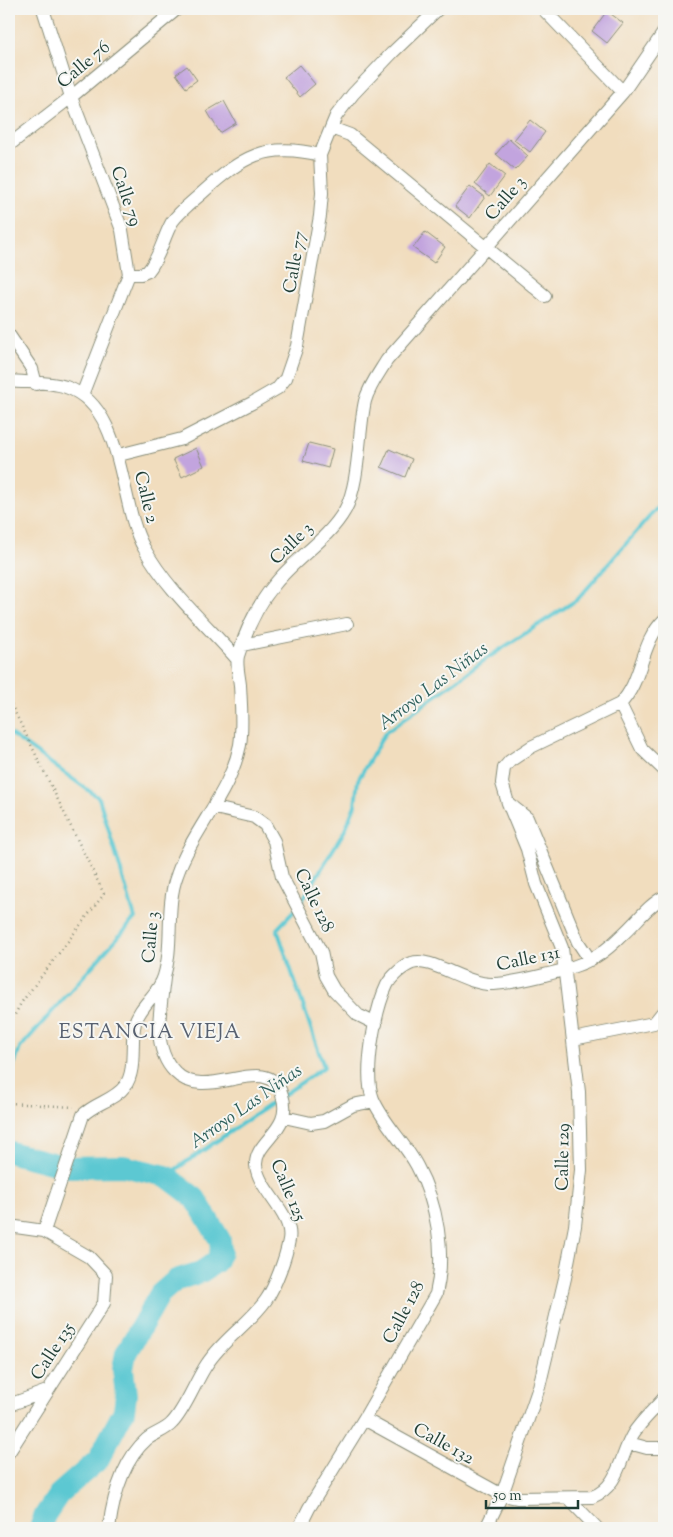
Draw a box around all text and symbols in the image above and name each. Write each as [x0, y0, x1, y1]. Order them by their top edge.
street label: Calle 76 [52, 35, 117, 96]
street label: Calle 79 [103, 163, 148, 230]
street label: Calle 3 [480, 171, 533, 227]
street label: Calle 77 [278, 229, 314, 295]
street label: Calle 2 [126, 469, 164, 527]
street label: Calle 3 [265, 517, 320, 572]
water label: Arroyo Las Niñas [373, 636, 494, 738]
street label: Calle 128 [287, 865, 340, 937]
street label: Calle 3 [137, 910, 167, 964]
street label: Calle 131 [494, 941, 562, 979]
district label: ESTANCIA VIEJA [59, 1019, 241, 1048]
water label: Arroyo Las Niñas [185, 1058, 308, 1156]
street label: Calle 129 [550, 1123, 578, 1191]
street label: Calle 125 [262, 1156, 312, 1226]
street label: Calle 128 [377, 1277, 432, 1349]
street label: Calle 135 [25, 1318, 82, 1386]
street label: Calle 132 [408, 1417, 479, 1473]
scale bar [486, 1477, 578, 1509]
text: 50 m [492, 1486, 522, 1507]

